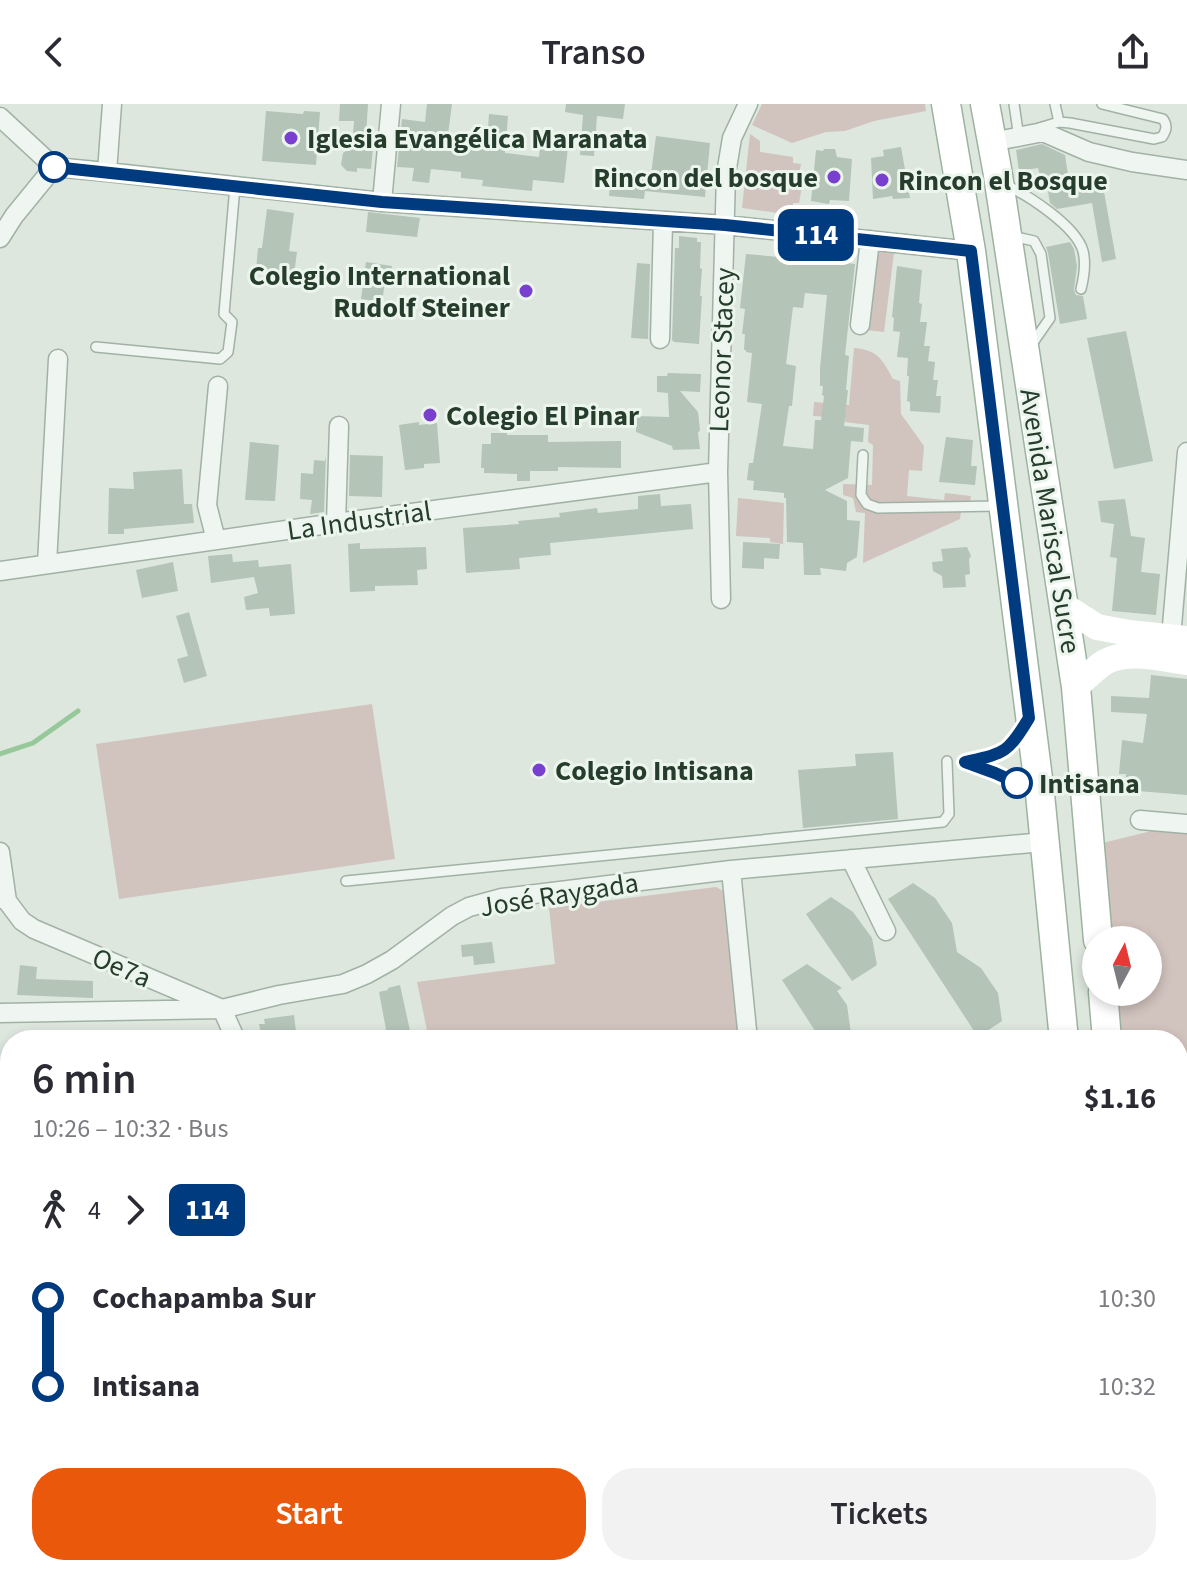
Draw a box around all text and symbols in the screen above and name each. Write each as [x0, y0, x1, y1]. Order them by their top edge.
text: Transo [541, 27, 646, 78]
icon: back [32, 30, 76, 74]
icon: share [1111, 30, 1155, 74]
place label: Iglesia Evangélica Maranata [307, 119, 648, 159]
marker: Iglesia Evangélica Maranata [282, 129, 300, 147]
unlabelled marker [39, 152, 69, 182]
place label: Rincon del bosque [593, 158, 818, 198]
place label: Rincon el Bosque [898, 161, 1108, 201]
marker: Rincon del bosque [825, 168, 843, 186]
marker: Rincon el Bosque [873, 171, 891, 189]
line badge: 114 [770, 209, 862, 261]
text: 114 [794, 215, 838, 255]
place label: Colegio International Rudolf Steiner [249, 256, 511, 328]
street label: Leonor Stacey [699, 267, 745, 433]
marker: Colegio International Rudolf Steiner [517, 282, 535, 300]
street label: Avenida Mariscal Sucre [1009, 386, 1091, 657]
place label: Colegio El Pinar [446, 396, 640, 436]
marker: Colegio El Pinar [421, 406, 439, 424]
street label: La Industrial [284, 491, 434, 551]
place label: Colegio Intisana [555, 751, 754, 791]
marker: Colegio Intisana [530, 761, 548, 779]
place label: Intisana [1039, 764, 1140, 804]
marker: Intisana [1002, 768, 1032, 798]
street label: José Raygada [477, 863, 641, 927]
north arrow [1082, 926, 1162, 1006]
map controls [1082, 926, 1162, 1006]
street label: Oe7a [86, 938, 157, 998]
text: 6 min [32, 1048, 137, 1111]
text: $1.16 [1084, 1077, 1156, 1120]
text: 10:26 – 10:32 · Bus [32, 1110, 228, 1147]
icon: walk [32, 1188, 76, 1232]
icon: forward [113, 1188, 157, 1232]
text: 114 [185, 1190, 229, 1230]
text: 4 [88, 1192, 101, 1229]
text: Cochapamba Sur [92, 1277, 316, 1320]
text: 10:30 [1098, 1280, 1156, 1317]
text: Intisana [92, 1365, 200, 1408]
text: 10:32 [1098, 1368, 1156, 1405]
button: Start [32, 1468, 586, 1560]
button: Tickets [602, 1468, 1156, 1560]

